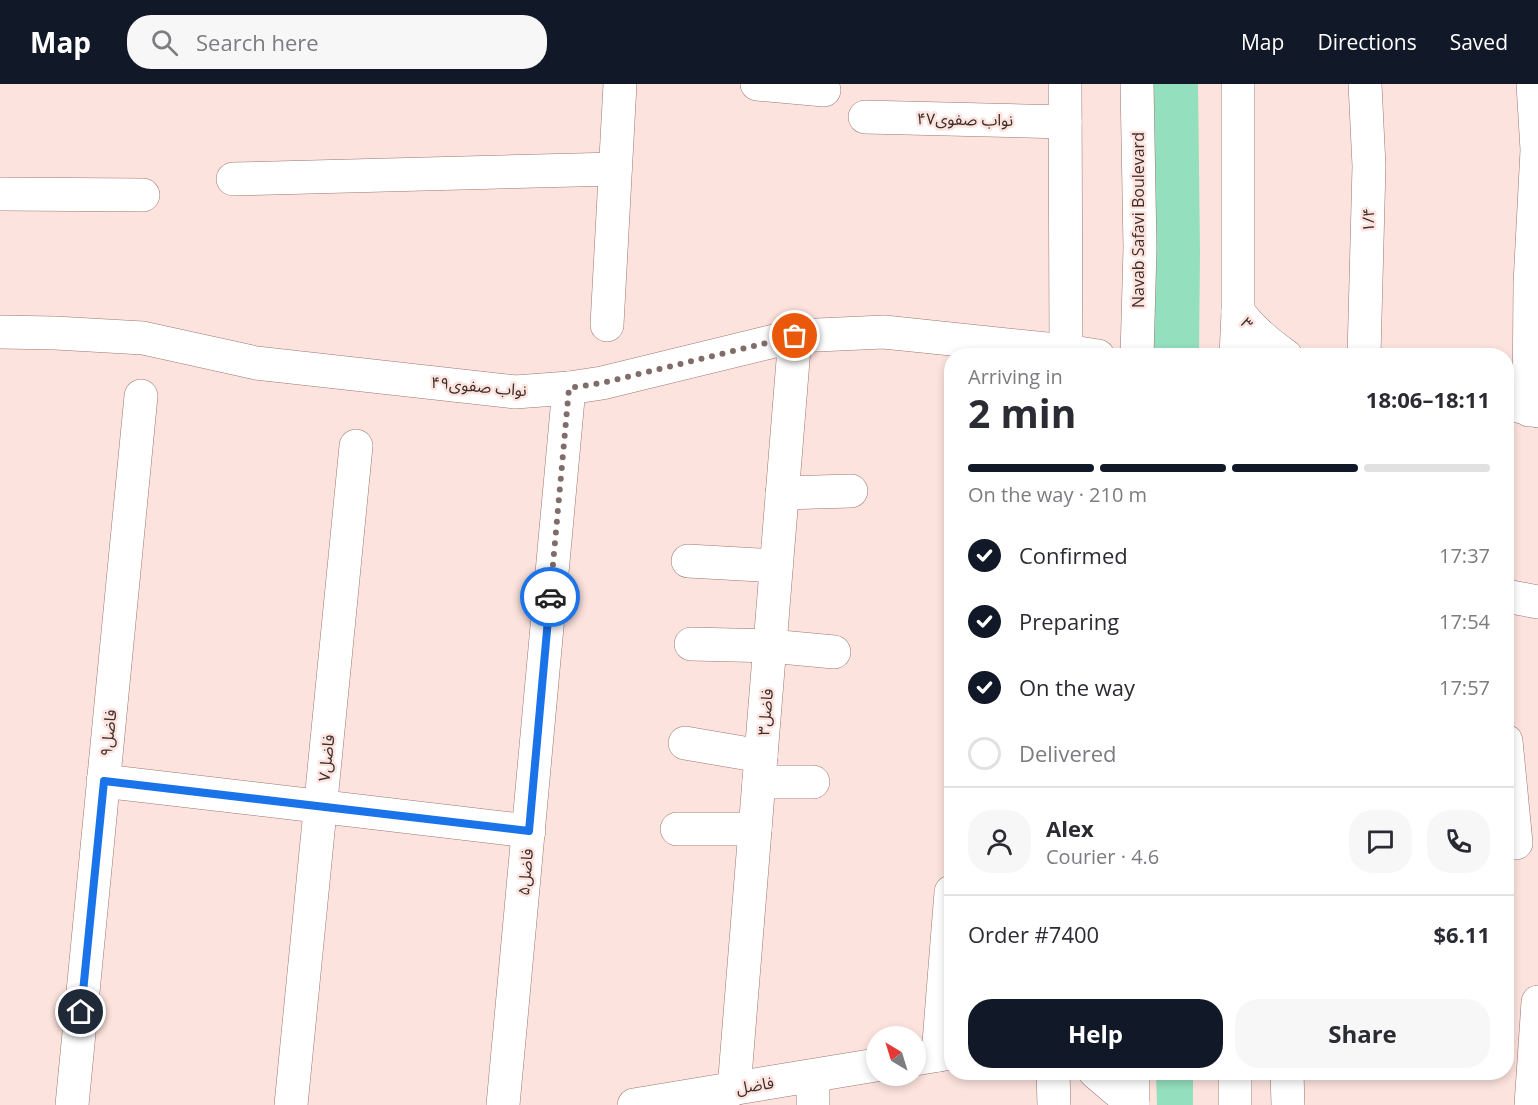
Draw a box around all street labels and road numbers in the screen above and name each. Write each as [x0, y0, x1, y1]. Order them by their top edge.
street label: ۴۷نواب صفوی [917, 107, 1013, 131]
street label: Navab Safavi Boulevard [1127, 132, 1149, 308]
street label: ۱/۴ [1357, 208, 1379, 232]
street label: ۳ [1236, 312, 1258, 334]
street label: ۴۹نواب صفوی [430, 371, 528, 401]
street label: ۳فاضل [752, 688, 778, 736]
street label: ۹فاضل [95, 708, 121, 758]
street label: ۷فاضل [313, 733, 339, 783]
street label: ۵فاضل [512, 848, 538, 896]
street label: فاضل [735, 1071, 775, 1099]

